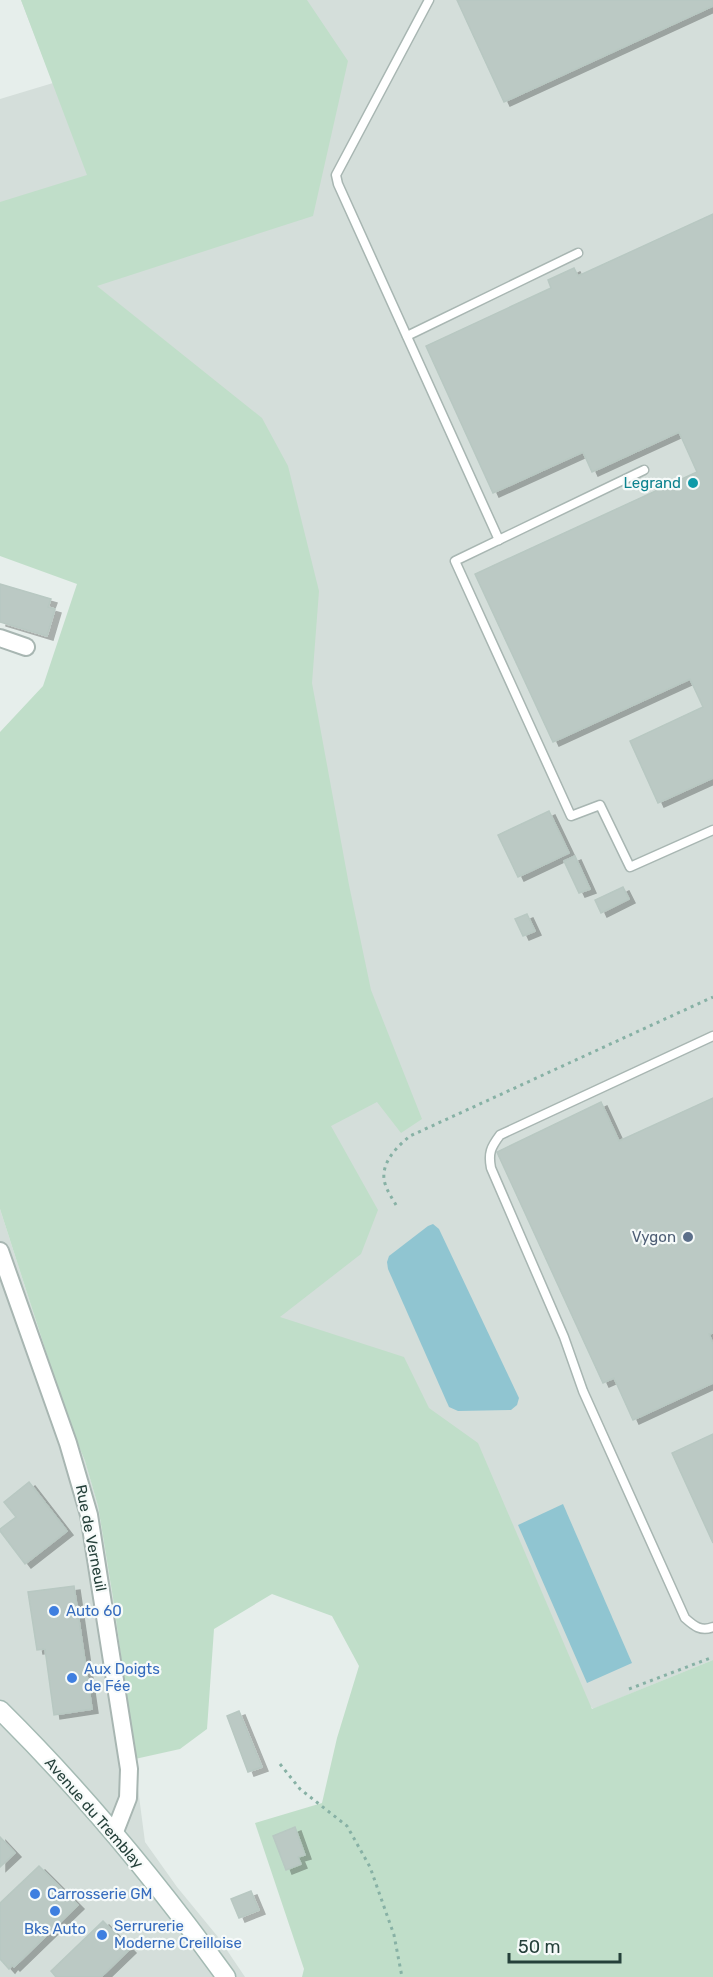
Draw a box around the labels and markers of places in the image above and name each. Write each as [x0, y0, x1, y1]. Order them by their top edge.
place label: Legrand [623, 474, 681, 492]
marker: Legrand [686, 476, 700, 490]
place label: Vygon [632, 1228, 676, 1246]
marker: Vygon [681, 1230, 695, 1244]
place label: Auto 60 [66, 1602, 122, 1620]
marker: Auto 60 [47, 1604, 61, 1618]
place label: Aux Doigts de Fée [84, 1660, 160, 1695]
marker: Aux Doigts de Fée [65, 1671, 79, 1685]
place label: Carrosserie GM [47, 1885, 152, 1903]
marker: Carrosserie GM [28, 1887, 42, 1901]
marker: Bks Auto [48, 1904, 62, 1918]
place label: Serrurerie Moderne Creilloise [114, 1917, 242, 1952]
place label: Bks Auto [24, 1920, 86, 1938]
marker: Serrurerie Moderne Creilloise [95, 1928, 109, 1942]

